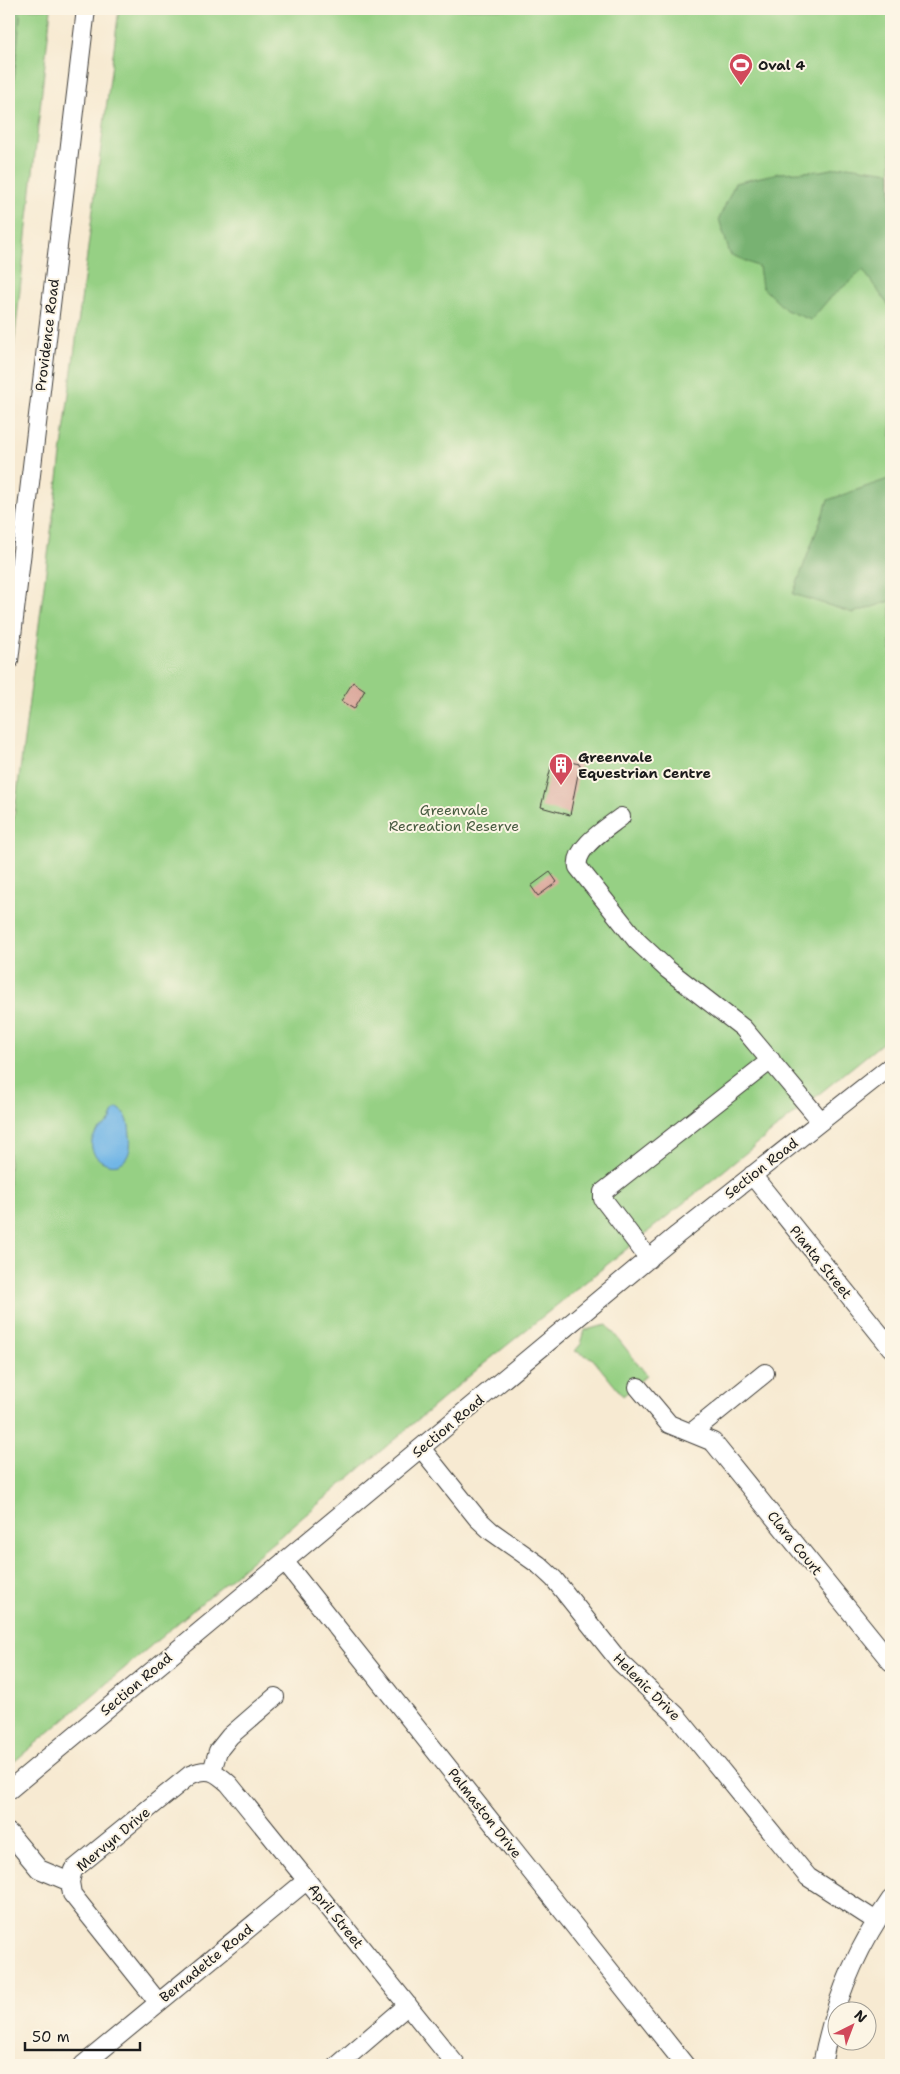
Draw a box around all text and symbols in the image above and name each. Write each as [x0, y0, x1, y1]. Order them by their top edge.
sports icon: Oval 4 [728, 52, 754, 86]
place label: Oval 4 [758, 56, 805, 74]
street label: Providence Road [31, 278, 63, 392]
place label: Greenvale Equestrian Centre [578, 748, 711, 782]
building icon: Greenvale Equestrian Centre [548, 752, 574, 786]
park label: Greenvale Recreation Reserve [389, 801, 519, 835]
street label: Section Road [721, 1134, 802, 1202]
street label: Pianta Street [786, 1222, 856, 1302]
street label: Section Road [408, 1391, 488, 1461]
street label: Clara Court [764, 1507, 826, 1579]
street label: Section Road [96, 1649, 176, 1719]
street label: Helenic Drive [609, 1649, 685, 1725]
street label: Palmaston Drive [444, 1764, 526, 1862]
street label: Mervyn Drive [72, 1803, 154, 1875]
street label: April Street [304, 1880, 368, 1952]
street label: Bernadette Road [156, 1920, 256, 2006]
north arrow [828, 2002, 878, 2052]
text: N [851, 2006, 871, 2027]
scale bar [25, 2019, 140, 2051]
text: 50 m [32, 2027, 70, 2047]

